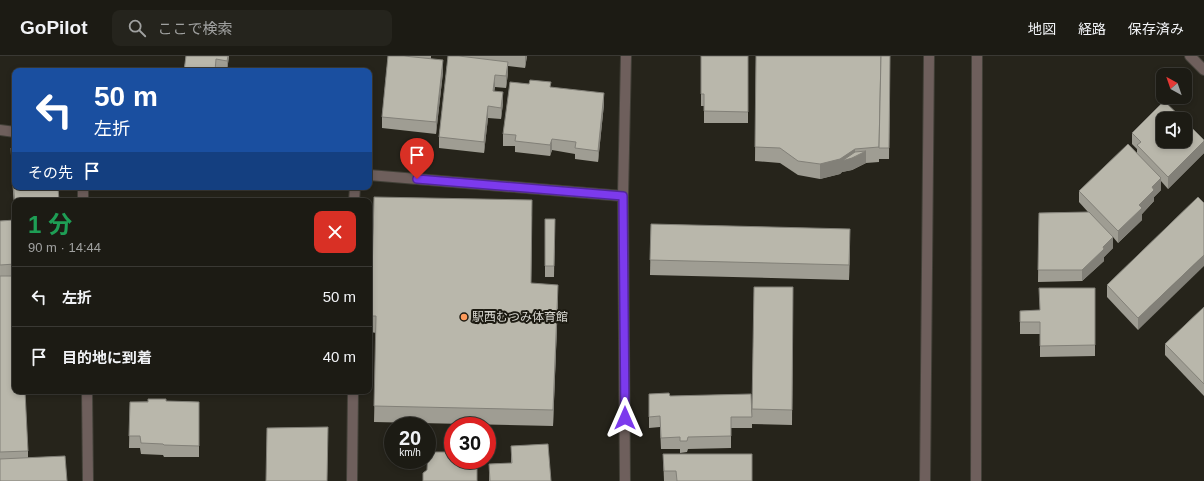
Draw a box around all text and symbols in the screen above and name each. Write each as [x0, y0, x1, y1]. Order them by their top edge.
search box [112, 10, 392, 46]
text: GoPilot [20, 17, 88, 38]
icon: search [126, 17, 148, 39]
text: ここで検索 [158, 20, 233, 37]
text: 地図 [1028, 21, 1056, 37]
text: 経路 [1078, 21, 1106, 37]
text: 保存済み [1128, 21, 1184, 37]
north arrow [1156, 68, 1192, 104]
map controls [1156, 68, 1192, 148]
text: 50 m [94, 81, 158, 112]
icon: left [28, 84, 80, 136]
button: sound [1156, 112, 1192, 148]
text: 左折 [94, 119, 130, 139]
pin [400, 138, 434, 179]
icon: arrive [406, 144, 428, 166]
icon: arrive [81, 160, 103, 182]
text: その先 [28, 164, 73, 181]
text: 1 分 [28, 211, 72, 238]
button: close [314, 211, 356, 253]
text: 90 m · 14:44 [28, 240, 101, 255]
icon: left [28, 286, 50, 308]
text: 50 m [323, 288, 356, 305]
text: 左折 [62, 289, 92, 306]
place label: 駅西むつみ体育館 [472, 310, 568, 324]
marker: 駅西むつみ体育館 [459, 312, 469, 322]
icon: arrive [28, 346, 50, 368]
text: 40 m [323, 348, 356, 365]
text: 目的地に到着 [62, 349, 152, 366]
position arrow [604, 397, 646, 439]
speed limit sign: 30 [444, 417, 496, 469]
text: 20 [399, 427, 421, 449]
text: km/h [399, 447, 421, 458]

